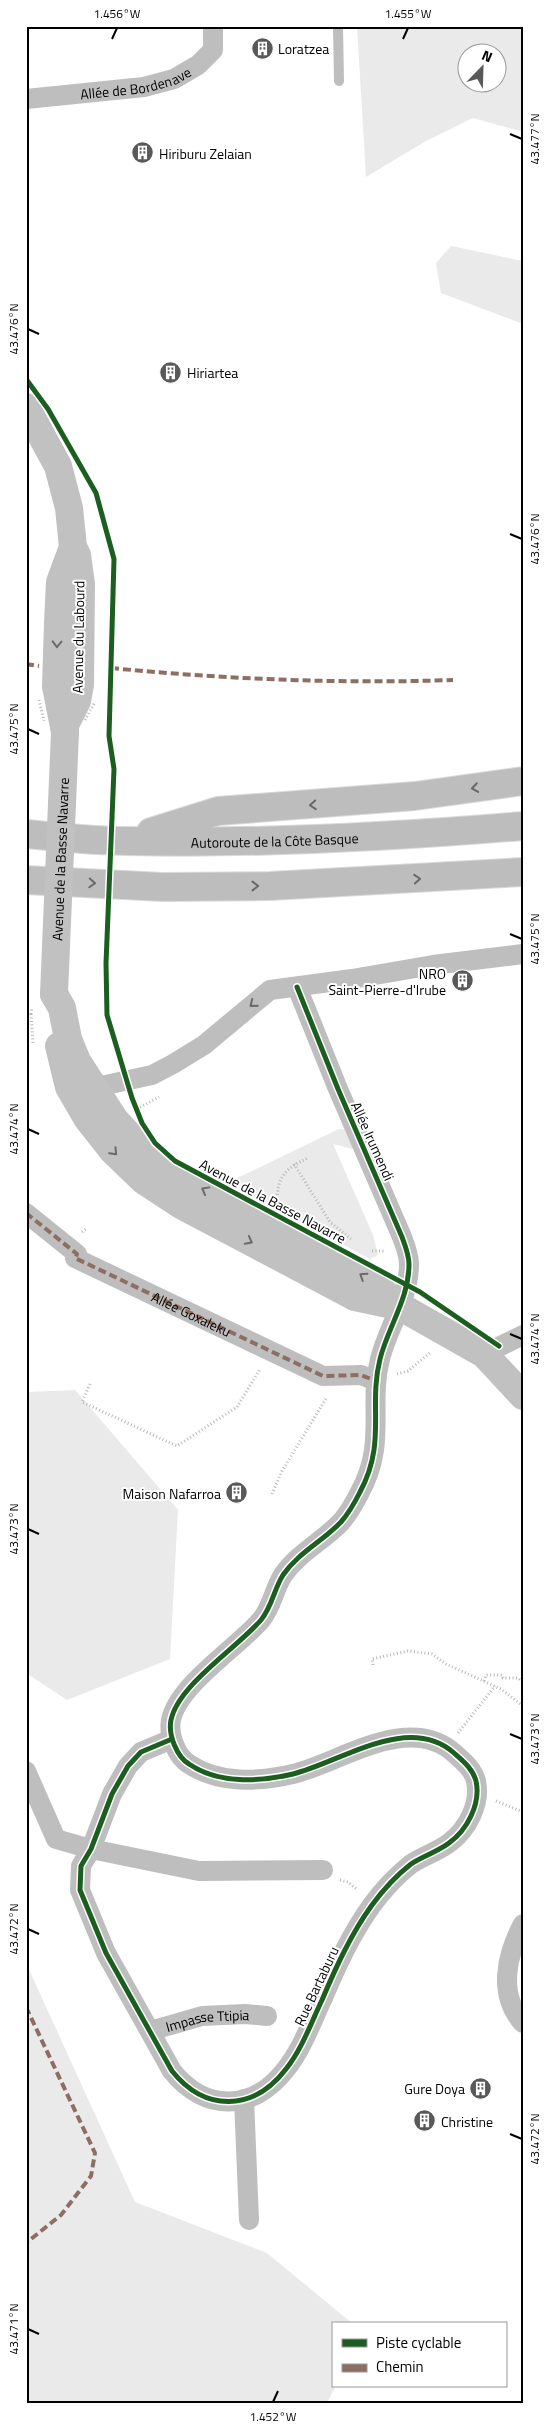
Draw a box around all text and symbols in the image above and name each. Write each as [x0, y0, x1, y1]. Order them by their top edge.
text: 1.456°W [94, 4, 141, 23]
text: 1.455°W [385, 4, 432, 23]
building icon: Loratzea [250, 36, 274, 60]
place label: Loratzea [278, 38, 329, 59]
north arrow [456, 42, 506, 92]
text: N [479, 44, 496, 67]
street label: Allée de Bordenave [79, 61, 195, 104]
text: 43.477°N [525, 113, 544, 165]
building icon: Hiriburu Zelaian [131, 141, 155, 165]
place label: Hiriburu Zelaian [159, 143, 252, 164]
text: 43.476°N [4, 303, 23, 355]
building icon: Hiriartea [159, 360, 183, 384]
place label: Hiriartea [187, 362, 238, 383]
text: 43.476°N [525, 513, 544, 565]
street label: Avenue du Labourd [67, 580, 89, 694]
one-way arrow [52, 640, 62, 648]
text: 43.475°N [4, 703, 23, 755]
street label: Avenue de la Basse Navarre [46, 777, 74, 941]
one-way arrow [470, 782, 478, 793]
one-way arrow [309, 799, 317, 810]
street label: Autoroute de la Côte Basque [191, 827, 359, 852]
one-way arrow [413, 874, 421, 885]
one-way arrow [89, 878, 97, 889]
one-way arrow [252, 881, 259, 891]
text: 43.475°N [525, 913, 544, 965]
place label: NRO Saint-Pierre-d'Irube [328, 963, 446, 1000]
building icon: NRO Saint-Pierre-d'Irube [450, 969, 474, 993]
one-way arrow [250, 998, 259, 1006]
street label: Allée Irumendi [346, 1098, 400, 1184]
text: 43.474°N [4, 1103, 23, 1155]
one-way arrow [108, 1146, 117, 1155]
street label: Avenue de la Basse Navarre [196, 1153, 350, 1249]
one-way arrow [201, 1187, 210, 1197]
one-way arrow [243, 1235, 252, 1245]
one-way arrow [359, 1273, 368, 1283]
street label: Allée Goxaleku [148, 1286, 235, 1341]
text: 43.474°N [525, 1313, 544, 1365]
building icon: Maison Nafarroa [225, 1481, 249, 1505]
place label: Maison Nafarroa [123, 1483, 221, 1504]
text: 43.473°N [4, 1503, 23, 1555]
text: 43.473°N [525, 1713, 544, 1765]
text: 43.472°N [4, 1903, 23, 1955]
street label: Rue Bartaburu [288, 1943, 344, 2029]
street label: Impasse Ttipia [163, 2003, 250, 2037]
building icon: Gure Doya [469, 2076, 493, 2100]
place label: Gure Doya [404, 2078, 465, 2099]
building icon: Christine [413, 2109, 437, 2133]
place label: Christine [441, 2111, 493, 2132]
text: 43.472°N [525, 2113, 544, 2165]
text: 43.471°N [4, 2303, 23, 2355]
legend [332, 2322, 506, 2388]
text: Piste cyclable [376, 2331, 461, 2354]
text: Chemin [376, 2355, 424, 2378]
text: 1.452°W [250, 2407, 297, 2426]

